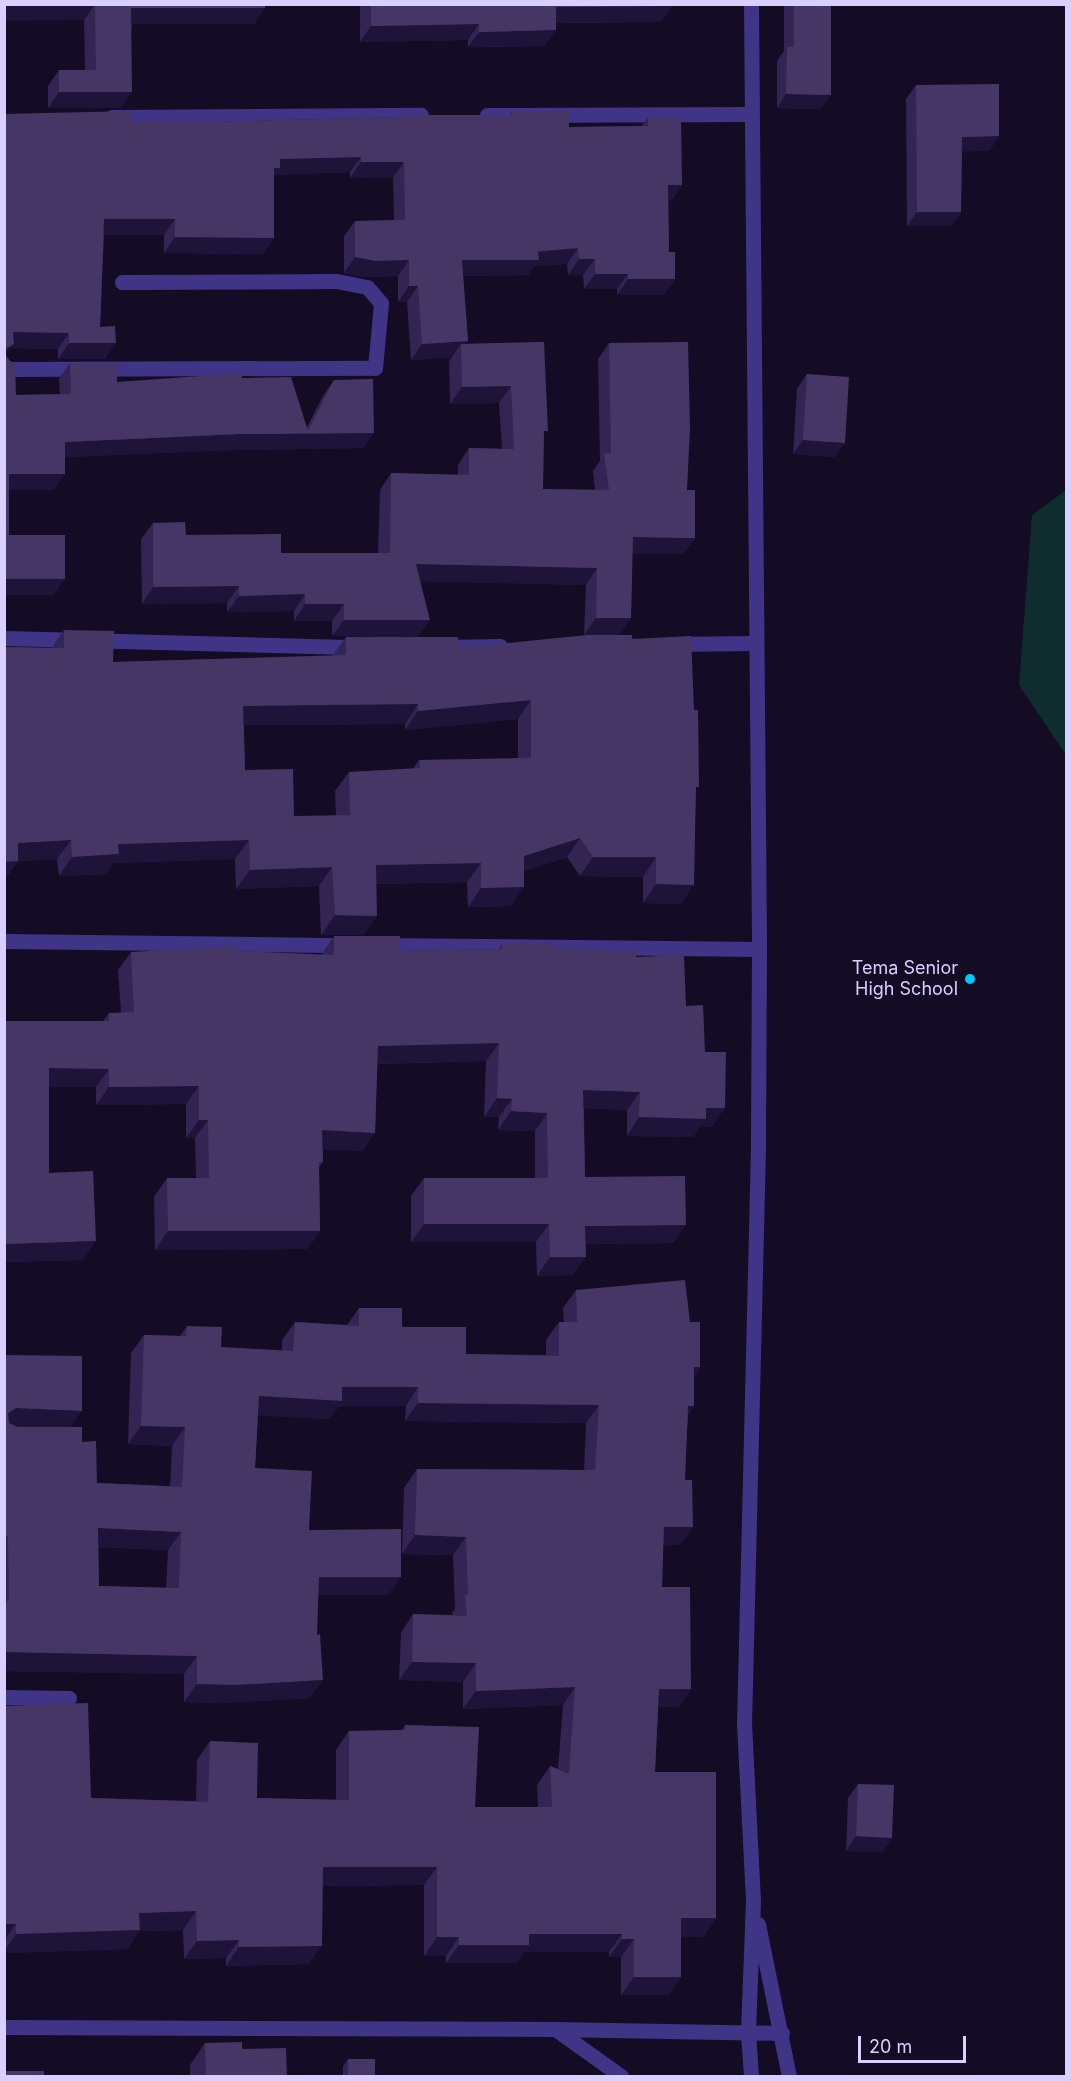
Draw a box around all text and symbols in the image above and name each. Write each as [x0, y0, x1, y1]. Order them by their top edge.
place label: Tema Senior High School [852, 958, 958, 1000]
marker: Tema Senior High School [963, 972, 977, 986]
scale bar [861, 2024, 969, 2062]
text: 20 m [869, 2036, 912, 2057]

